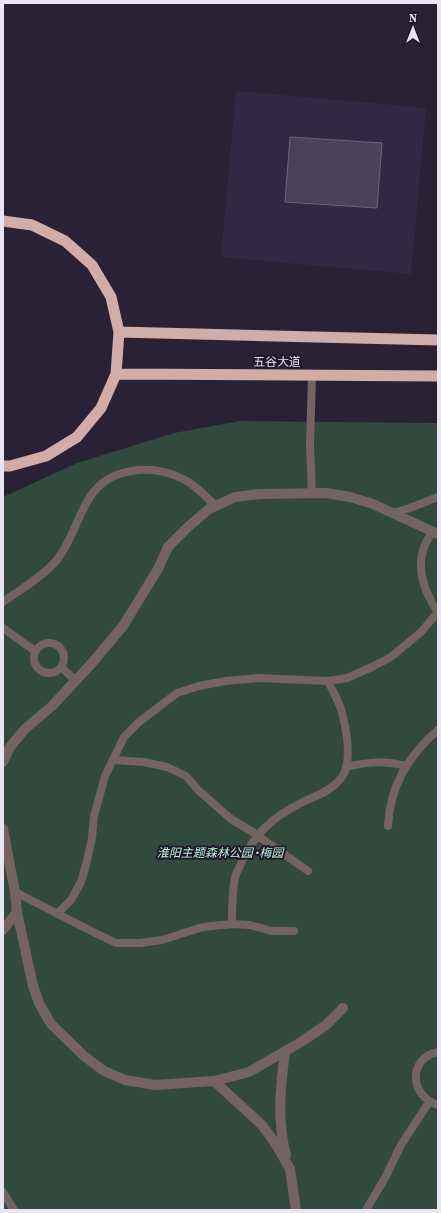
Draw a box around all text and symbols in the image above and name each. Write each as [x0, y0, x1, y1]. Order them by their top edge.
north arrow [393, 8, 433, 48]
text: N [409, 11, 417, 26]
street label: 五谷大道 [253, 354, 301, 370]
park label: 淮阳主题森林公园 •梅园 [157, 845, 285, 861]

